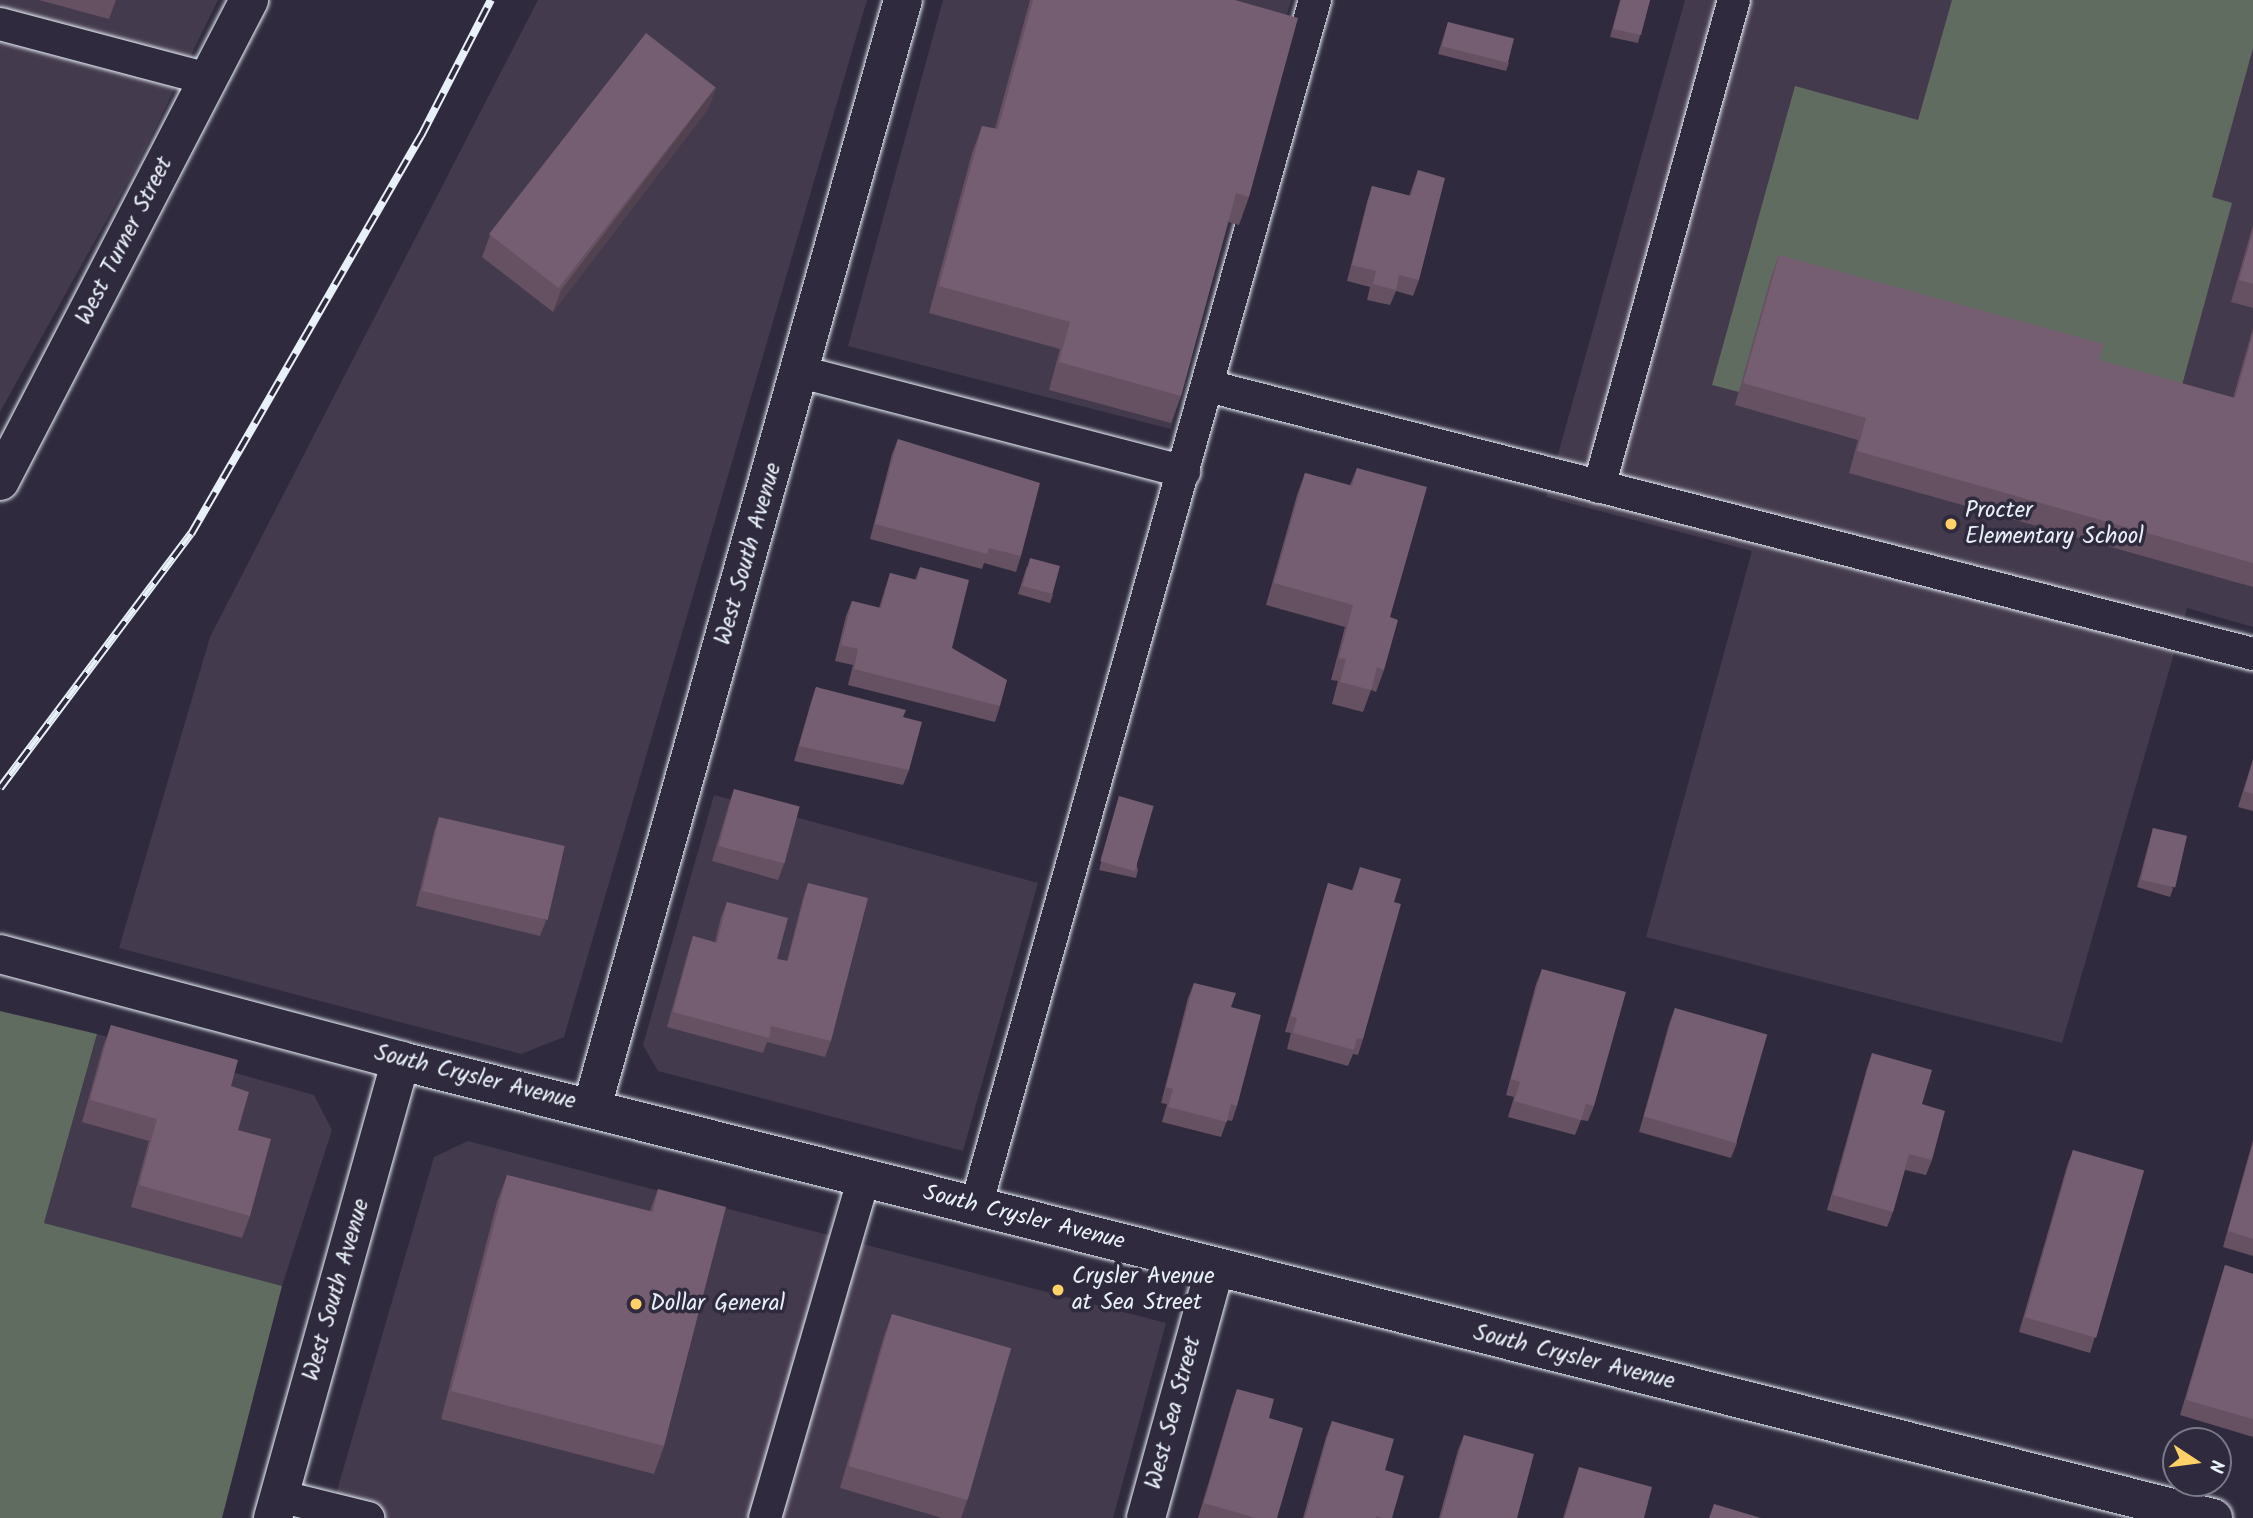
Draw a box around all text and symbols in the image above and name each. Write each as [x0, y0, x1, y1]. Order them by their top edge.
street label: West Turner Street [71, 152, 179, 330]
street label: West South Avenue [710, 460, 788, 648]
place label: Procter Elementary School [1965, 497, 2144, 551]
marker: Procter Elementary School [1943, 516, 1959, 532]
street label: South Crysler Avenue [371, 1040, 579, 1116]
street label: South Crysler Avenue [920, 1180, 1128, 1256]
street label: West South Avenue [298, 1196, 376, 1384]
place label: Crysler Avenue at Sea Street [1072, 1263, 1215, 1317]
marker: Crysler Avenue at Sea Street [1050, 1282, 1066, 1298]
place label: Dollar General [650, 1290, 785, 1318]
marker: Dollar General [628, 1296, 644, 1312]
street label: South Crysler Avenue [1470, 1320, 1678, 1396]
street label: West Sea Street [1140, 1334, 1208, 1492]
north arrow [2162, 1427, 2232, 1497]
text: N [2200, 1457, 2231, 1475]

